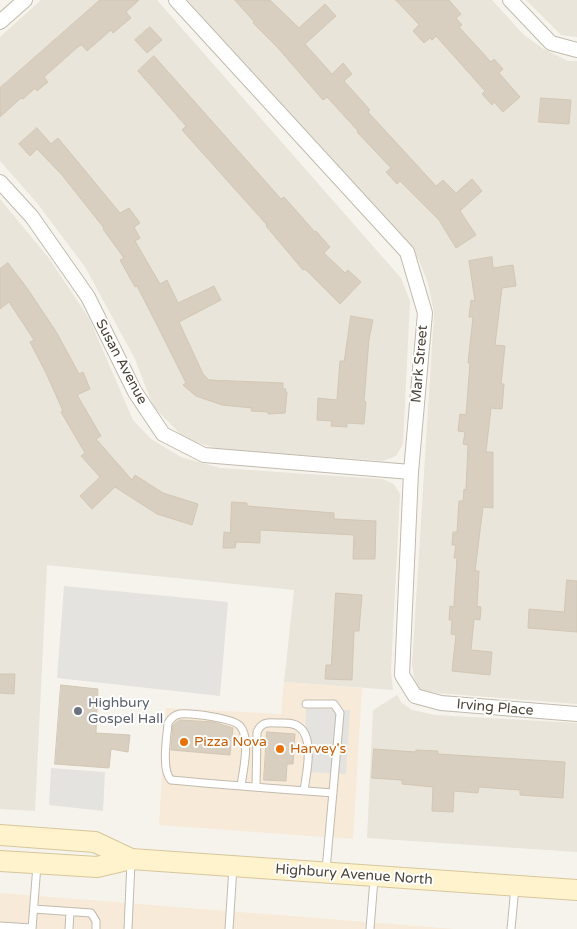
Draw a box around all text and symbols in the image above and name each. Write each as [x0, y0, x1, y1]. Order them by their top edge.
street label: Susan Avenue [92, 317, 150, 407]
street label: Mark Street [408, 324, 432, 404]
place label: Highbury Gospel Hall [88, 695, 163, 728]
street label: Irving Place [456, 696, 534, 720]
marker: Highbury Gospel Hall [72, 705, 84, 717]
place label: Pizza Nova [194, 734, 267, 750]
marker: Pizza Nova [178, 736, 190, 748]
place label: Harvey's [290, 741, 346, 757]
marker: Harvey's [274, 743, 286, 755]
street label: Highbury Avenue North [275, 861, 433, 889]

